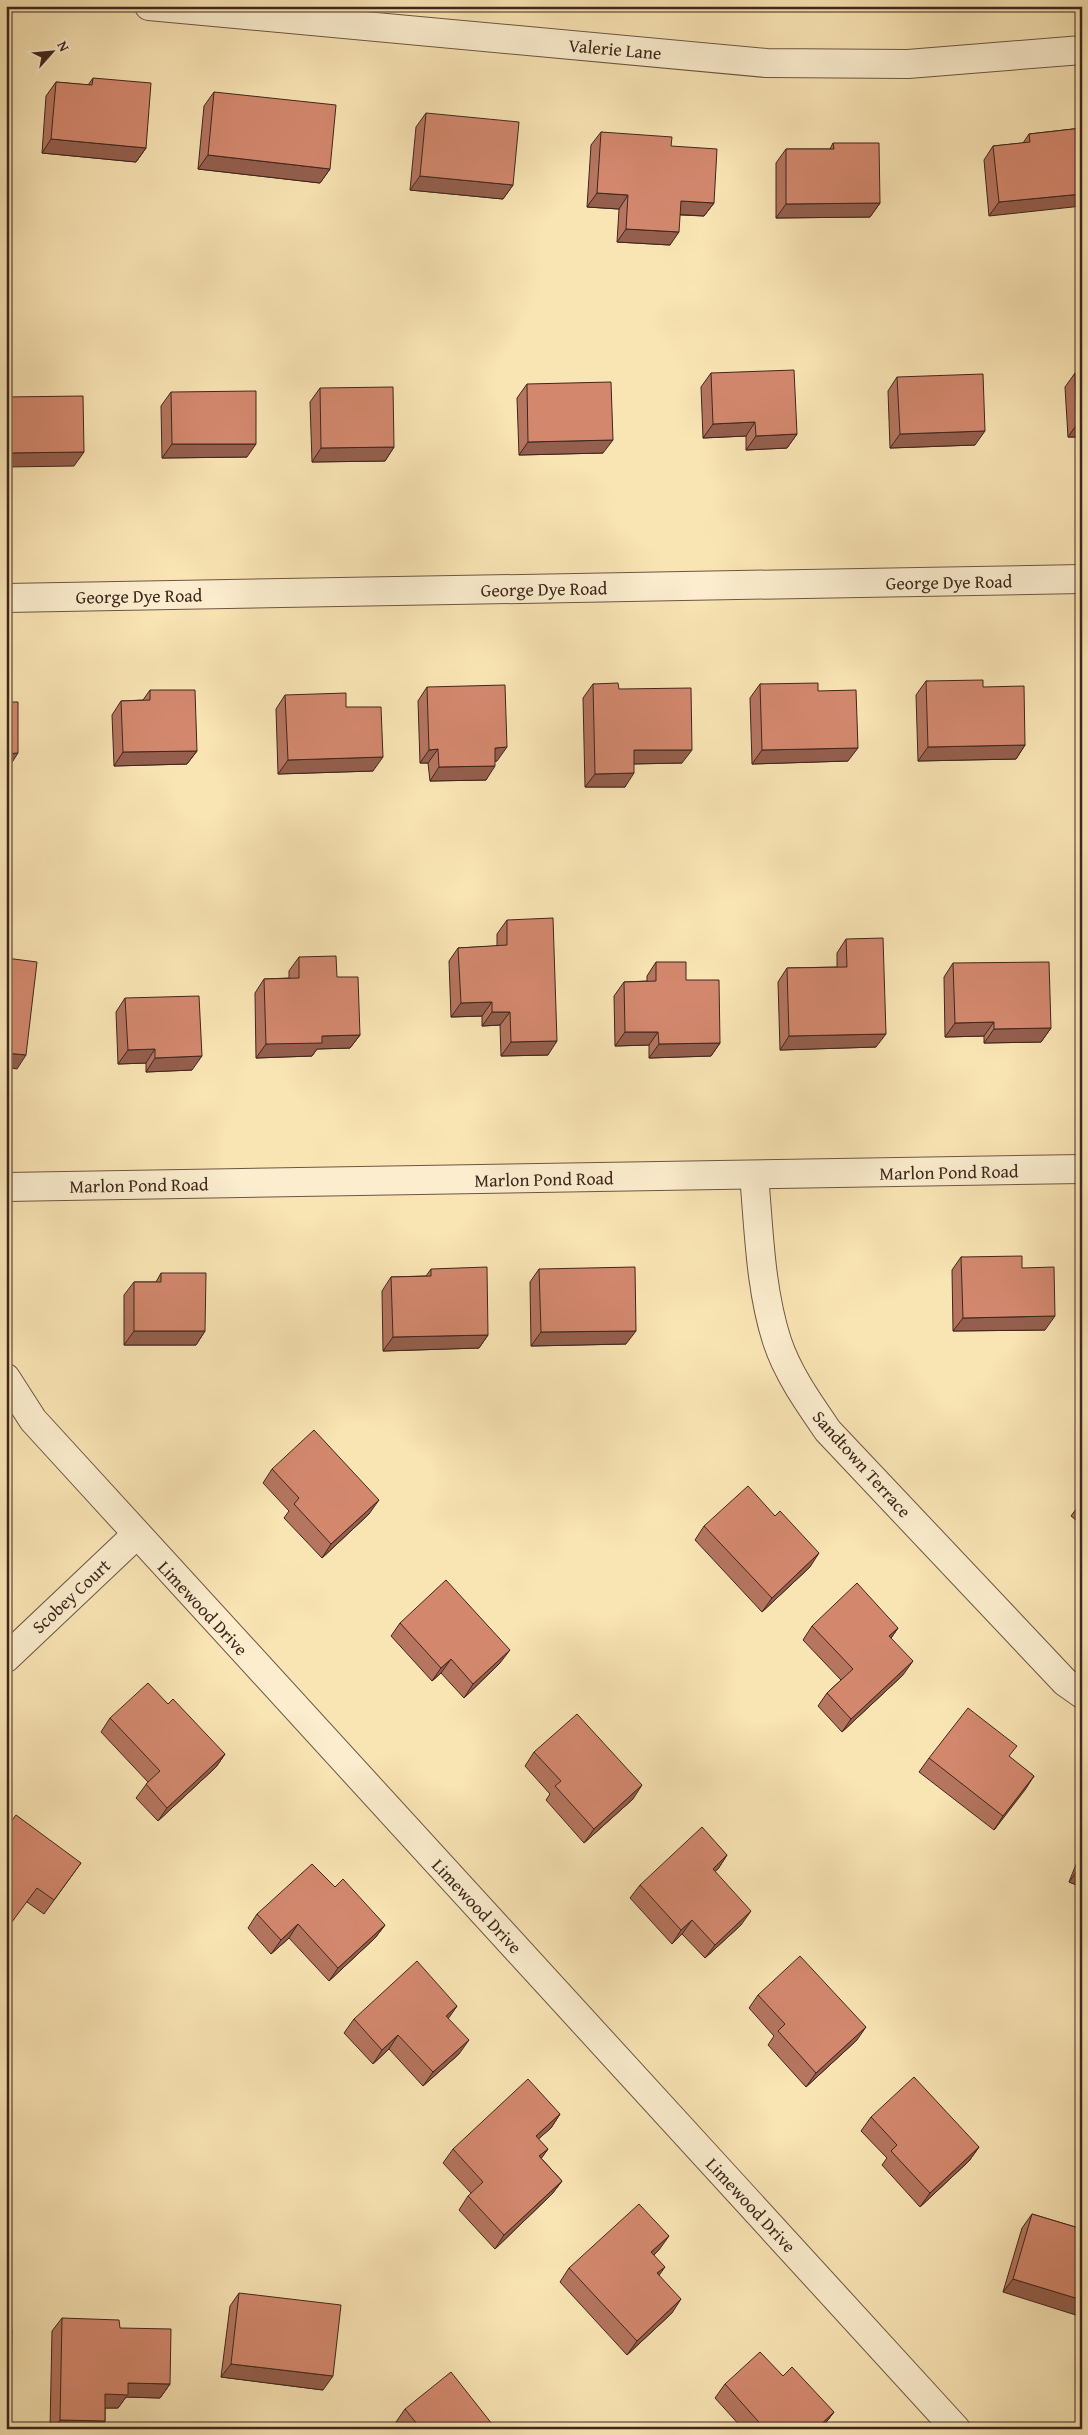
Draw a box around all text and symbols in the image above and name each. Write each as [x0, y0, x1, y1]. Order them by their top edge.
north arrow [28, 28, 78, 78]
street label: Valerie Lane [567, 31, 663, 67]
text: N [53, 37, 75, 55]
street label: George Dye Road [885, 567, 1013, 597]
street label: George Dye Road [480, 574, 608, 604]
street label: George Dye Road [75, 581, 203, 611]
street label: Marlon Pond Road [879, 1157, 1019, 1187]
street label: Marlon Pond Road [474, 1164, 614, 1194]
street label: Marlon Pond Road [69, 1170, 209, 1200]
street label: Sandtown Terrace [806, 1404, 918, 1524]
street label: Scobey Court [26, 1552, 117, 1640]
street label: Limewood Drive [152, 1554, 254, 1662]
street label: Limewood Drive [426, 1852, 528, 1960]
street label: Limewood Drive [700, 2151, 802, 2259]

